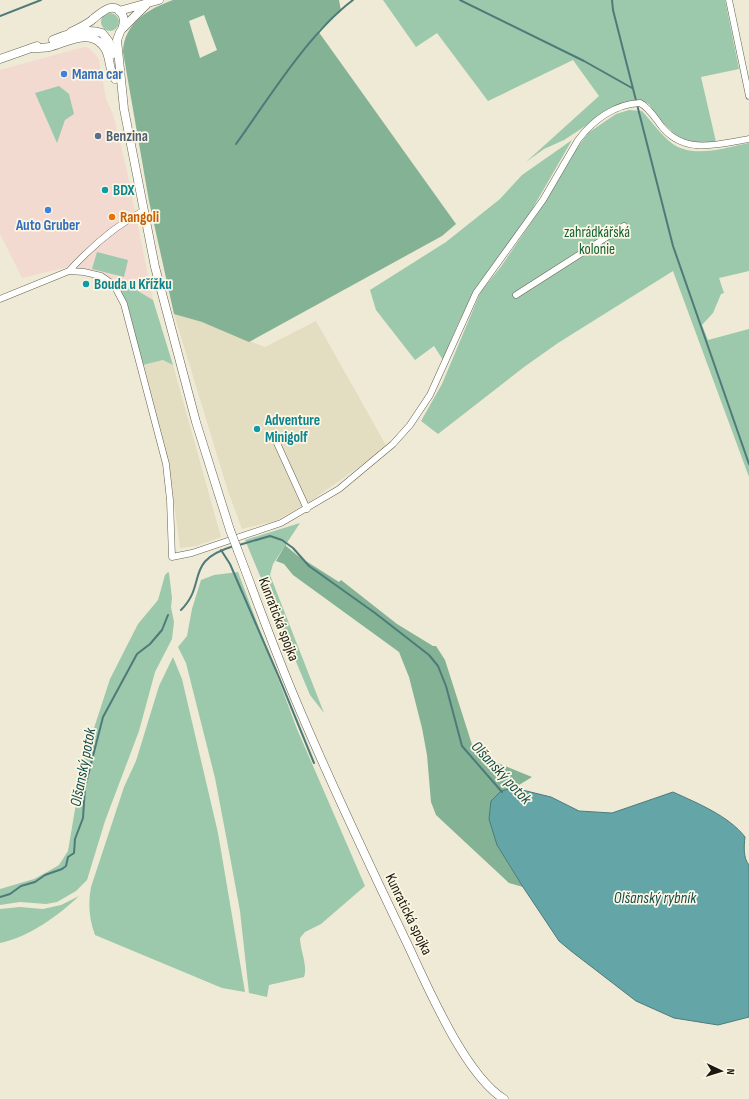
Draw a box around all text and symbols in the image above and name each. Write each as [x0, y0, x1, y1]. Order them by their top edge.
place label: Mama car [72, 65, 123, 84]
marker: Mama car [59, 69, 69, 79]
place label: Benzina [106, 127, 148, 146]
marker: Benzina [93, 131, 103, 141]
place label: BDX [113, 181, 135, 200]
marker: BDX [100, 185, 110, 195]
marker: Auto Gruber [43, 205, 53, 215]
place label: Rangoli [120, 208, 159, 227]
marker: Rangoli [107, 212, 117, 222]
place label: Auto Gruber [15, 216, 80, 235]
park label: zahrádkářská kolonie [564, 223, 630, 259]
place label: Bouda u Křížku [94, 275, 172, 294]
marker: Bouda u Křížku [81, 279, 91, 289]
place label: Adventure Minigolf [264, 411, 320, 447]
marker: Adventure Minigolf [252, 424, 262, 434]
street label: Kunratická spojka [254, 575, 303, 664]
water label: Olšanský potok [67, 725, 101, 808]
water label: Olšanský potok [467, 737, 536, 809]
street label: Kunratická spojka [381, 870, 437, 958]
water label: Olšanský rybník [614, 889, 697, 908]
north arrow [701, 1051, 741, 1091]
text: N [724, 1068, 737, 1075]

